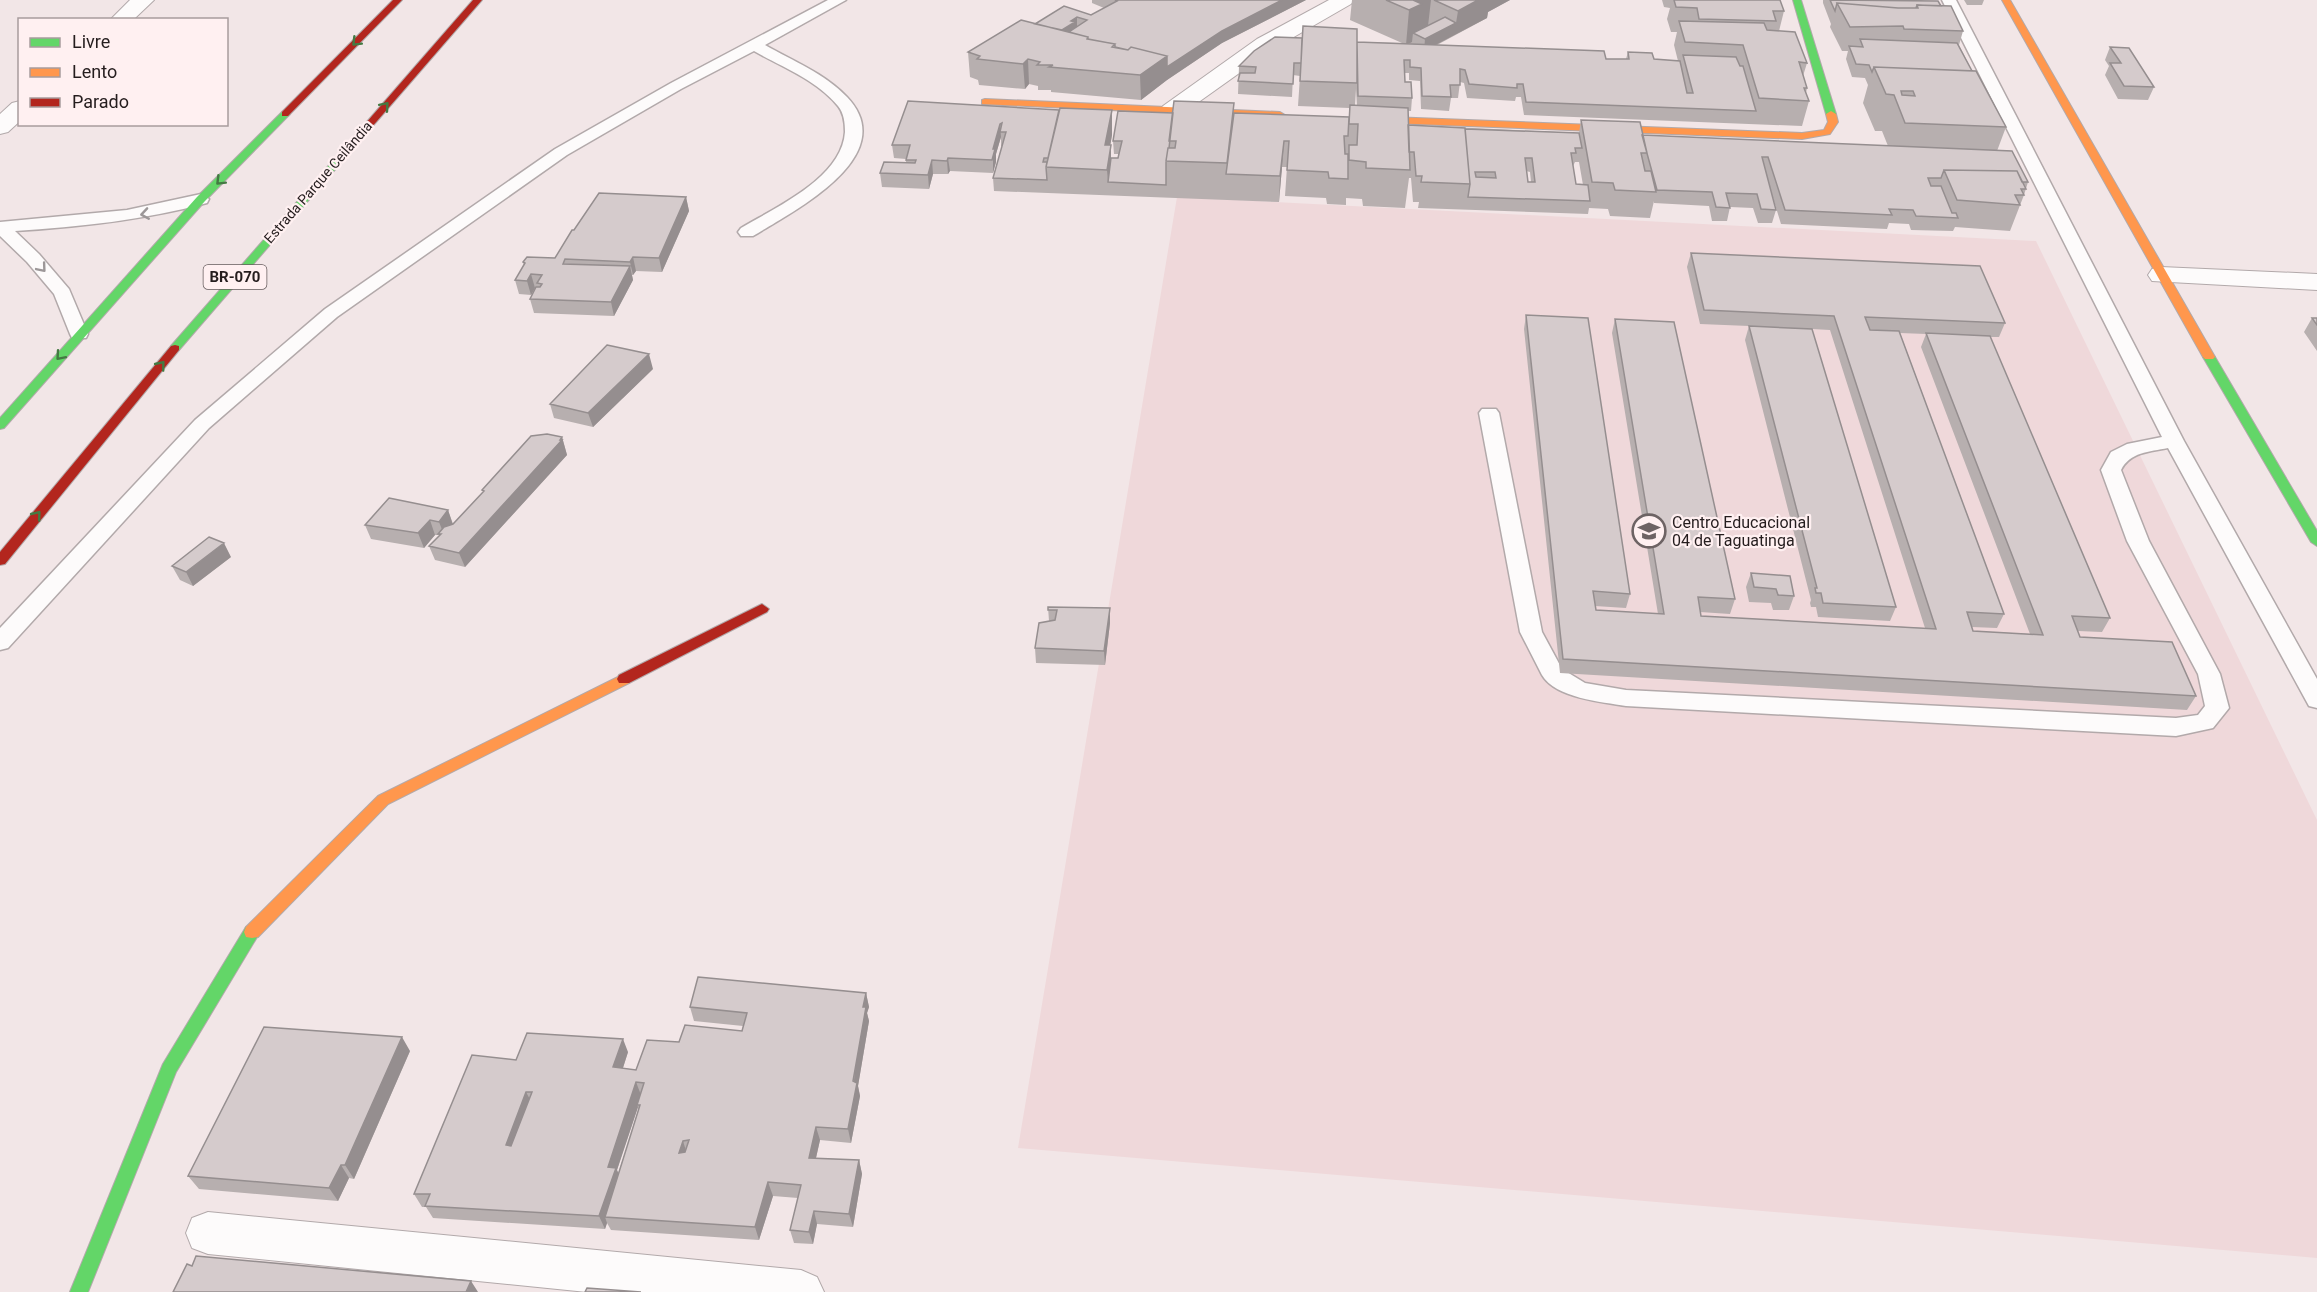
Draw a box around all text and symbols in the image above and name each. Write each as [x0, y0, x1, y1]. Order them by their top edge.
legend [18, 18, 228, 126]
text: Livre [72, 31, 110, 52]
one-way arrow [353, 34, 364, 45]
text: Lento [72, 61, 117, 82]
text: Parado [72, 91, 129, 112]
one-way arrow [378, 102, 389, 113]
street label: Estrada Parque Ceilândia [261, 118, 375, 246]
one-way arrow [216, 173, 227, 184]
one-way arrow [140, 207, 149, 219]
one-way arrow [34, 261, 45, 272]
road number: BR-070 [204, 265, 266, 289]
one-way arrow [56, 349, 67, 360]
one-way arrow [154, 361, 165, 372]
one-way arrow [30, 511, 41, 522]
school or university icon: Centro Educacional 04 de Taguatinga [1631, 513, 1667, 549]
place label: Centro Educacional 04 de Taguatinga [1672, 513, 1810, 550]

